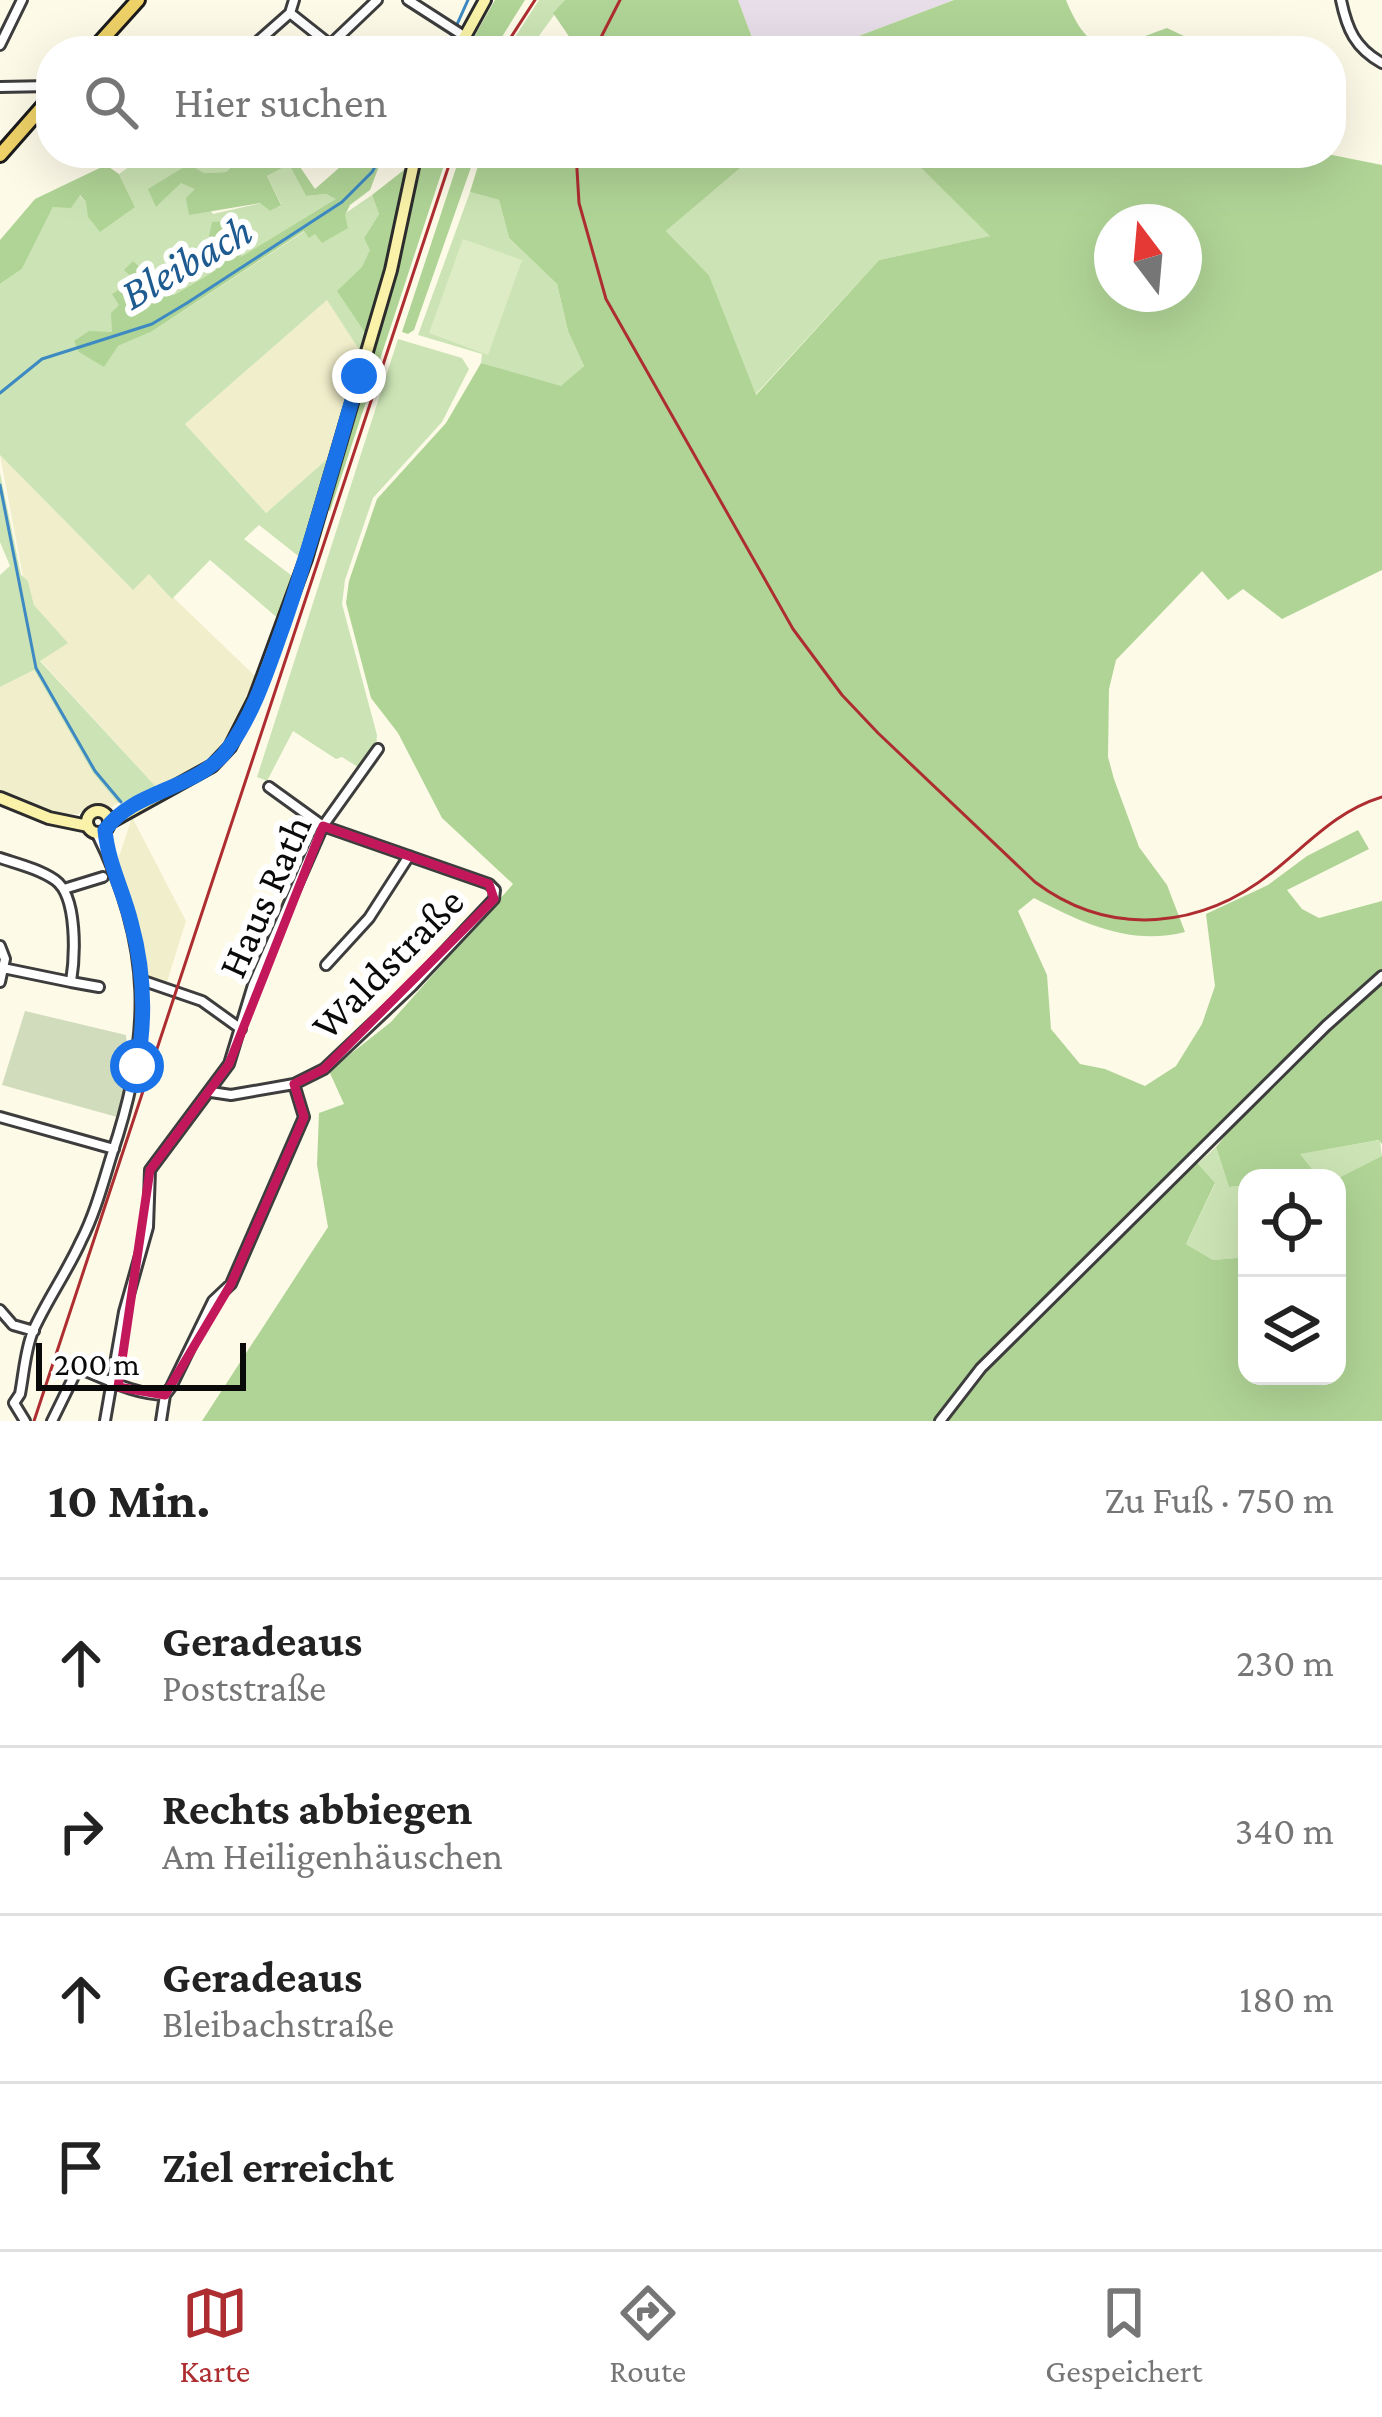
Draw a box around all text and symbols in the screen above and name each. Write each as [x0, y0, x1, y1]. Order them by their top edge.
search box [36, 36, 1346, 168]
icon: search [78, 69, 144, 135]
text: Hier suchen [174, 77, 388, 127]
north arrow [1094, 204, 1202, 312]
water label: Bleibach [111, 205, 261, 319]
route end [332, 349, 386, 403]
street label: Haus Rath [207, 808, 321, 984]
street label: Waldstraße [301, 877, 473, 1049]
route start [110, 1039, 164, 1093]
map controls [1238, 1169, 1346, 1385]
button: locate [1238, 1169, 1346, 1277]
button: layers [1238, 1277, 1346, 1385]
scale bar [36, 1337, 246, 1390]
text: 200 m [54, 1345, 140, 1382]
text: 10 Min. [48, 1471, 211, 1528]
text: Zu Fuß · 750 m [1104, 1478, 1334, 1521]
text: Geradeaus [162, 1616, 362, 1666]
icon: ahead [48, 1630, 114, 1696]
text: 230 m [1236, 1641, 1334, 1684]
text: Poststraße [162, 1666, 326, 1709]
text: Rechts abbiegen [162, 1784, 472, 1834]
icon: right [48, 1798, 114, 1864]
text: 340 m [1235, 1809, 1334, 1852]
text: Am Heiligenhäuschen [162, 1834, 503, 1877]
text: Geradeaus [162, 1952, 362, 2002]
icon: ahead [48, 1966, 114, 2032]
text: 180 m [1239, 1977, 1334, 2020]
text: Bleibachstraße [162, 2002, 394, 2045]
icon: arrive [48, 2134, 114, 2200]
text: Ziel erreicht [162, 2142, 394, 2192]
tab: Karte [179, 2280, 250, 2389]
tab: Route [609, 2280, 686, 2389]
tab: Gespeichert [1045, 2280, 1202, 2389]

